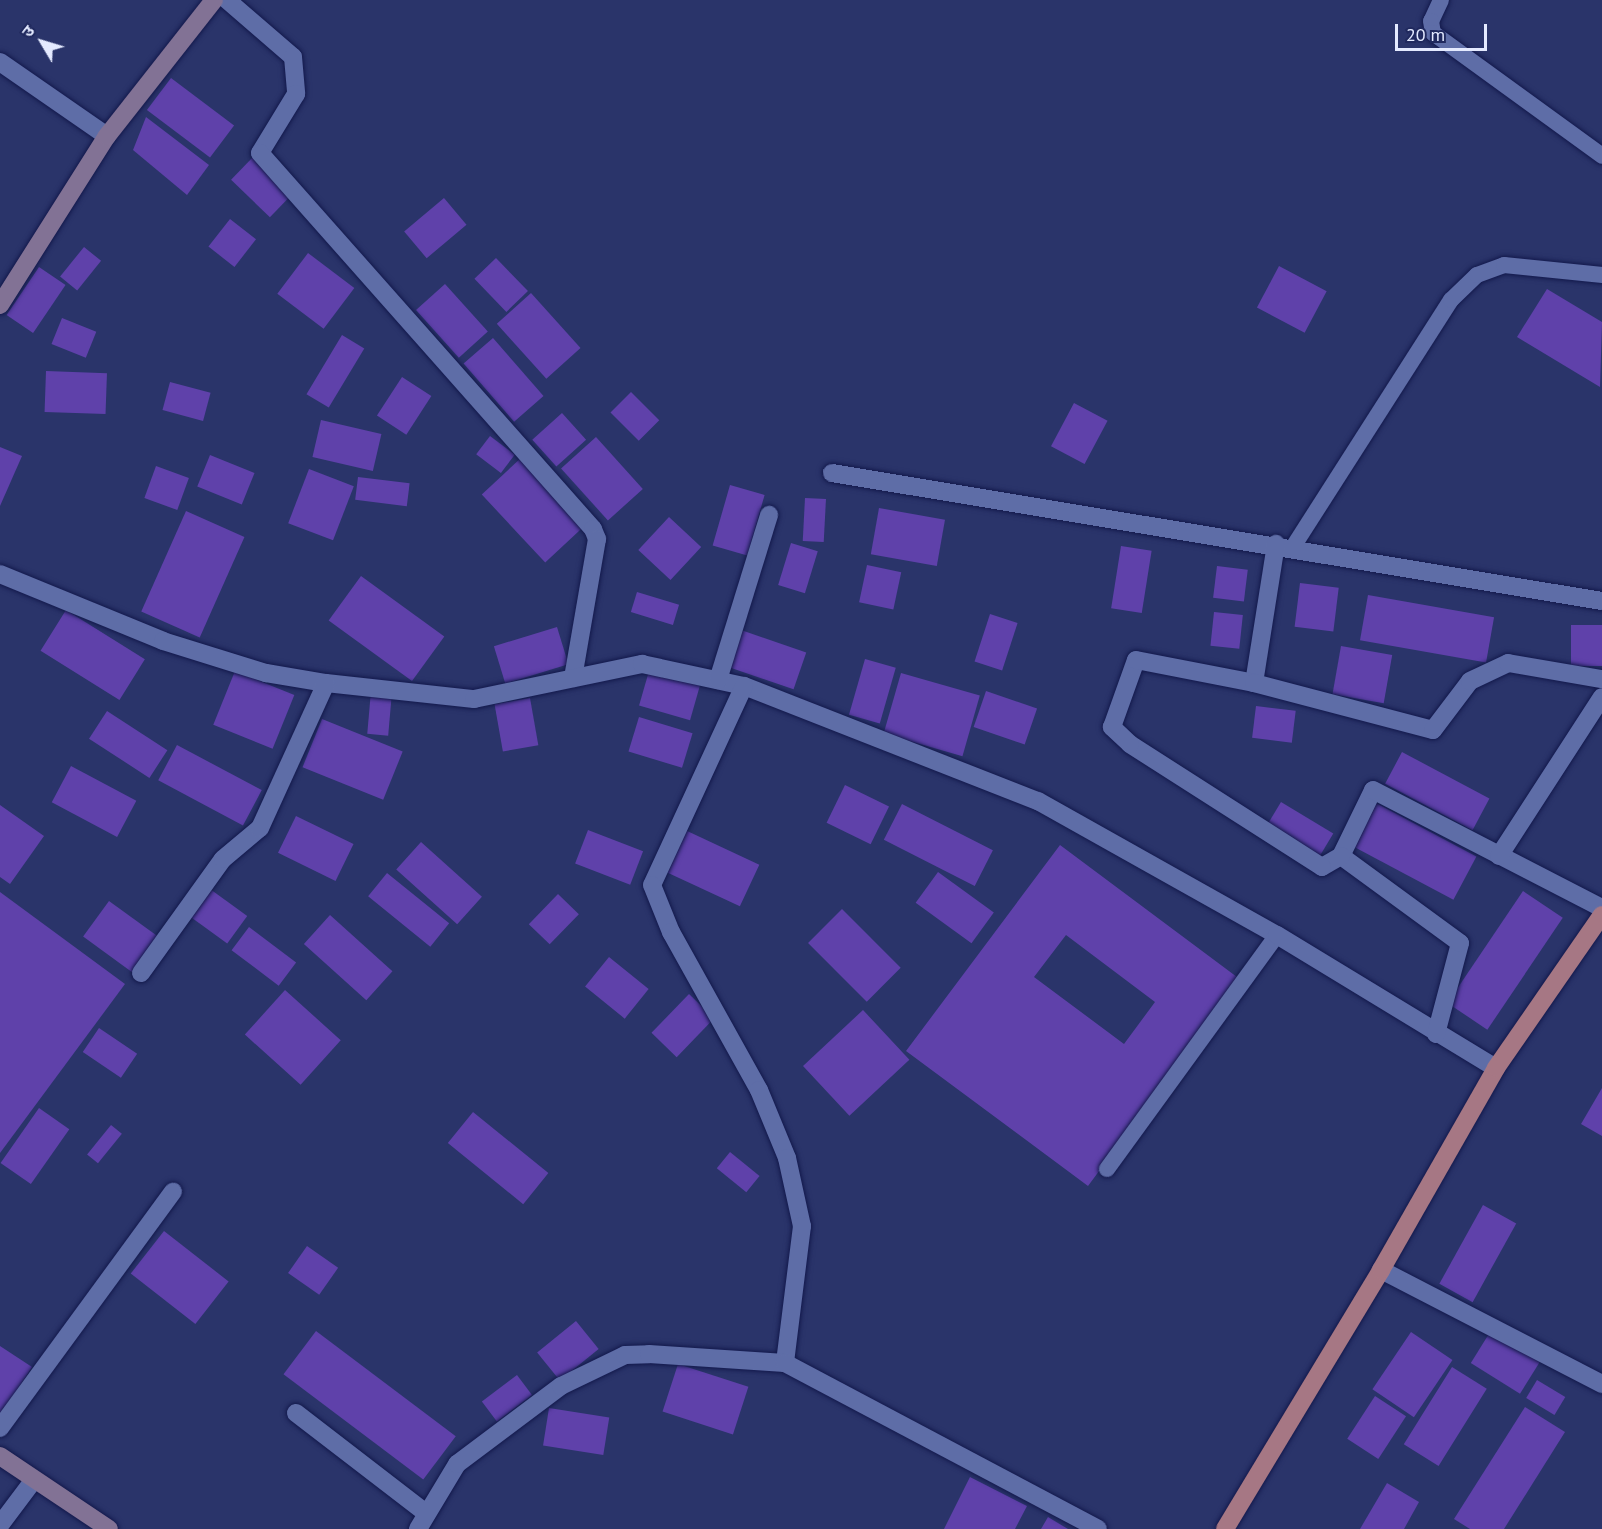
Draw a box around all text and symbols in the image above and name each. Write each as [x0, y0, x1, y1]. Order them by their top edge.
north arrow [12, 12, 72, 72]
scale bar [1398, 12, 1490, 50]
text: उ [17, 21, 39, 41]
text: 20 m [1406, 23, 1445, 46]

